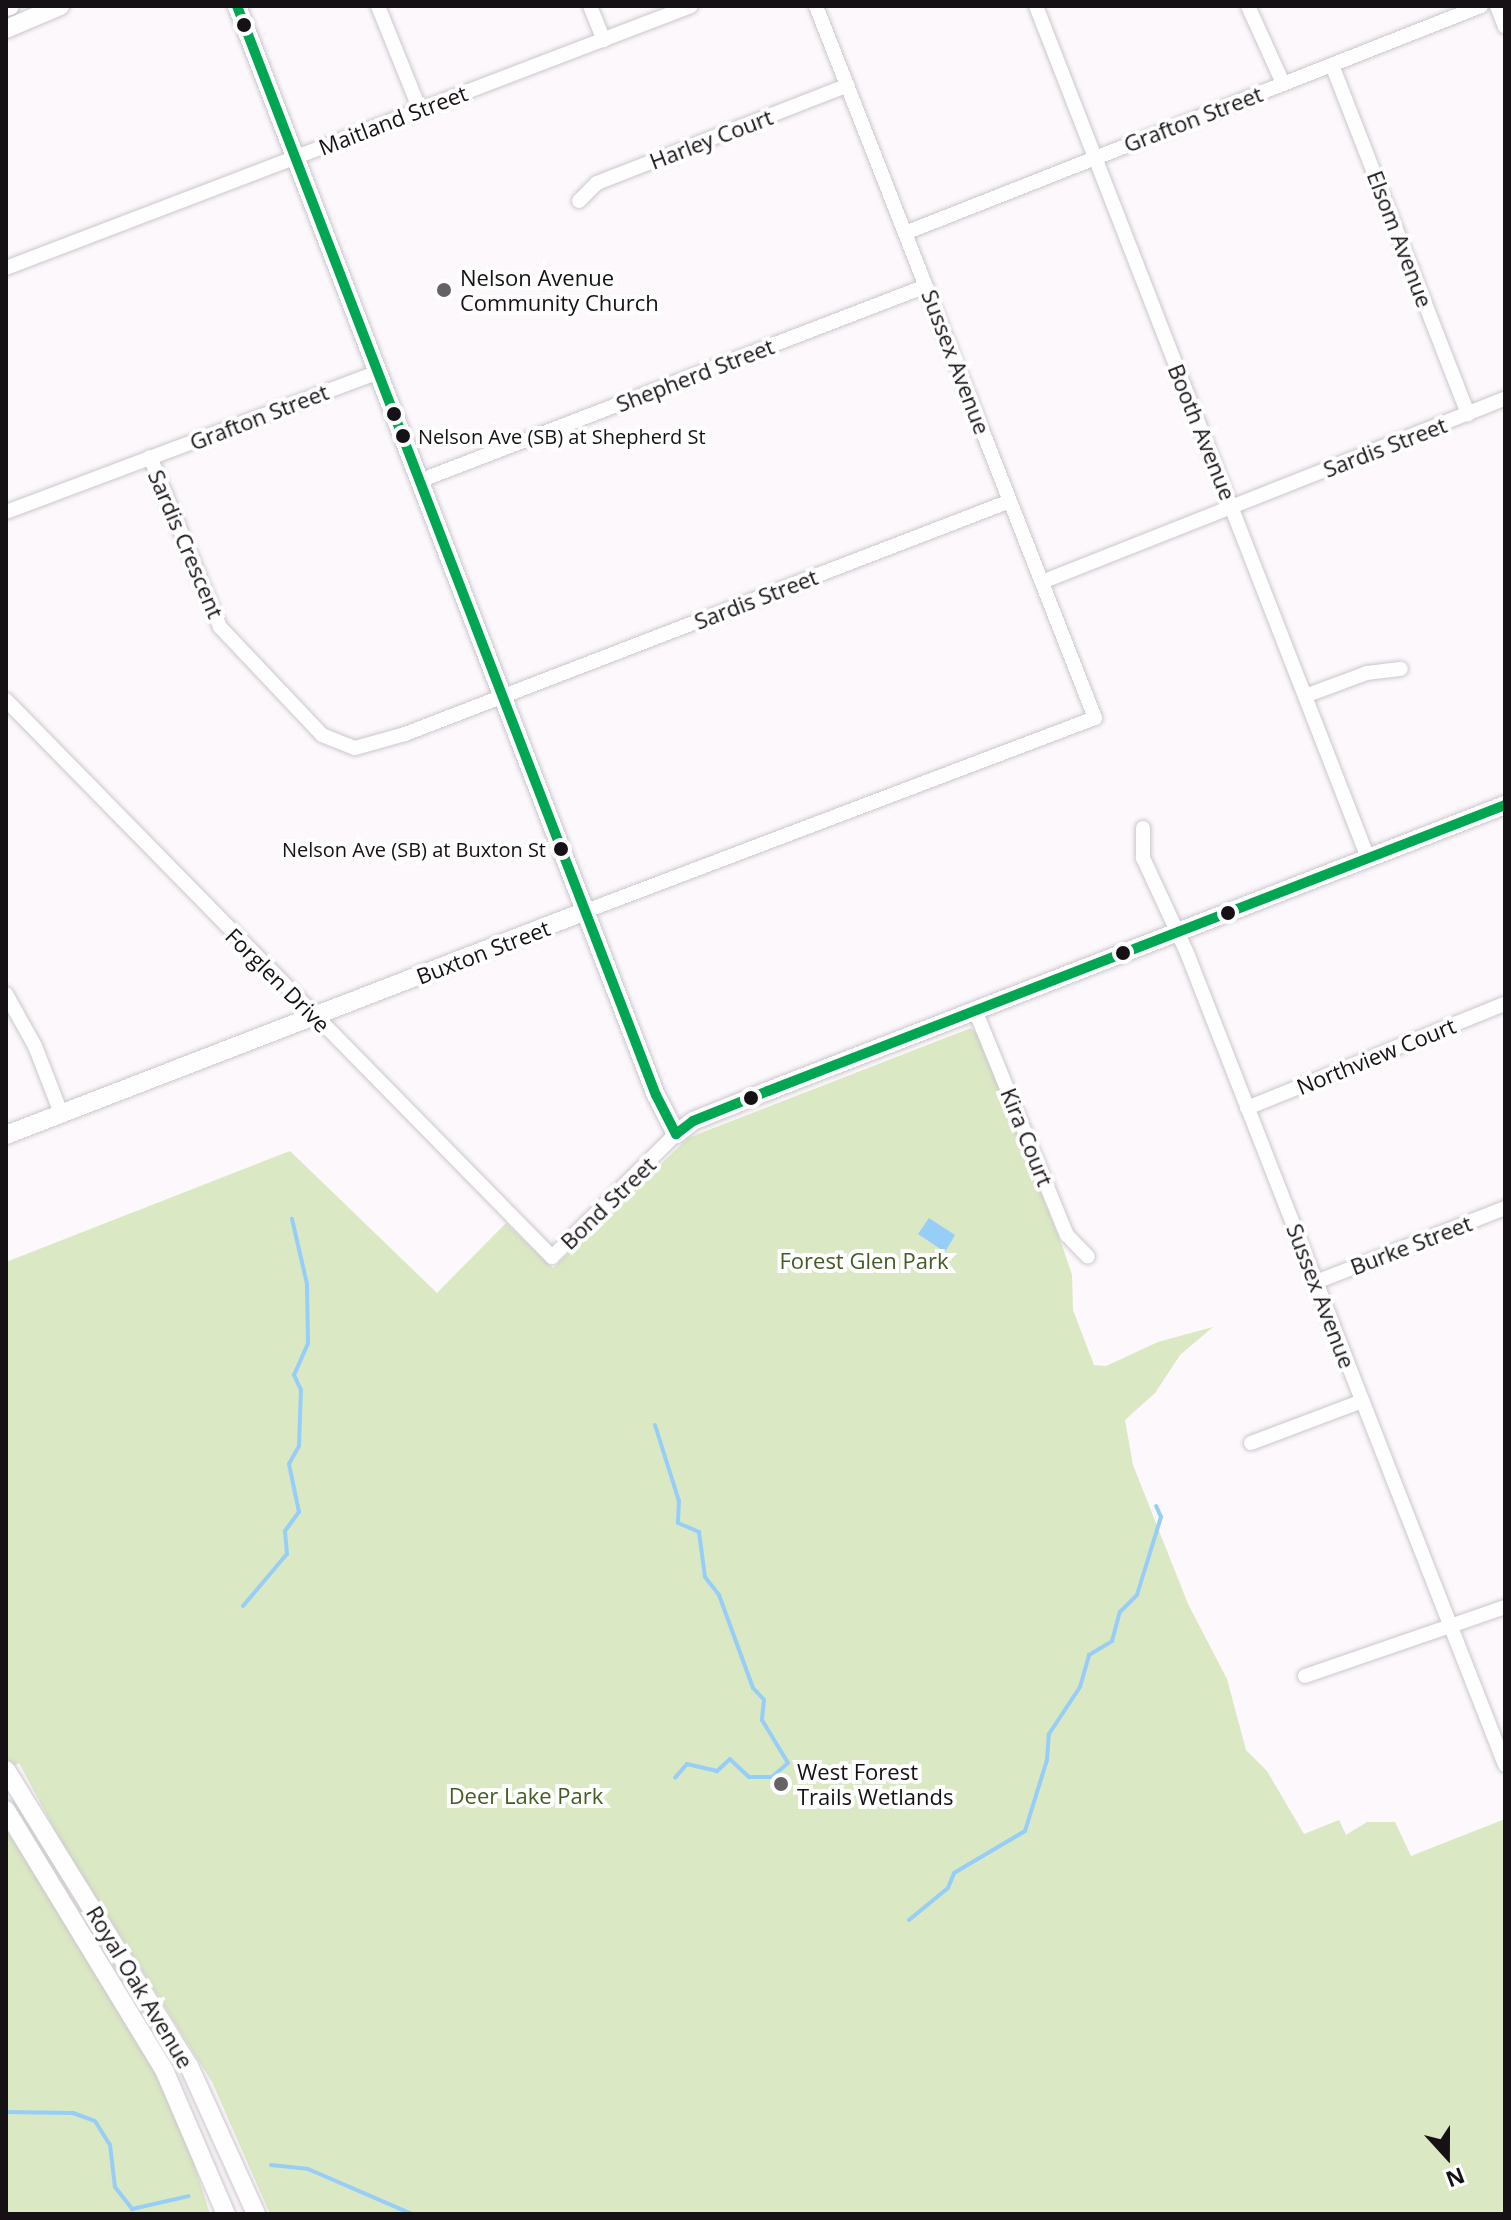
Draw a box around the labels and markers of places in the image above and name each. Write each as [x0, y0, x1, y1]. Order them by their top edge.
unlabelled marker [236, 17, 252, 33]
place label: Nelson Avenue Community Church [460, 264, 659, 316]
marker: Nelson Avenue Community Church [435, 281, 453, 299]
unlabelled marker [386, 406, 402, 422]
place label: Nelson Ave (SB) at Shepherd St [418, 424, 706, 448]
marker: Nelson Ave (SB) at Shepherd St [395, 428, 411, 444]
place label: Nelson Ave (SB) at Buxton St [282, 837, 546, 861]
marker: Nelson Ave (SB) at Buxton St [553, 841, 569, 857]
unlabelled marker [1220, 905, 1236, 921]
unlabelled marker [1115, 945, 1131, 961]
unlabelled marker [743, 1090, 759, 1106]
place label: West Forest Trails Wetlands [797, 1758, 953, 1810]
marker: West Forest Trails Wetlands [772, 1775, 790, 1793]

